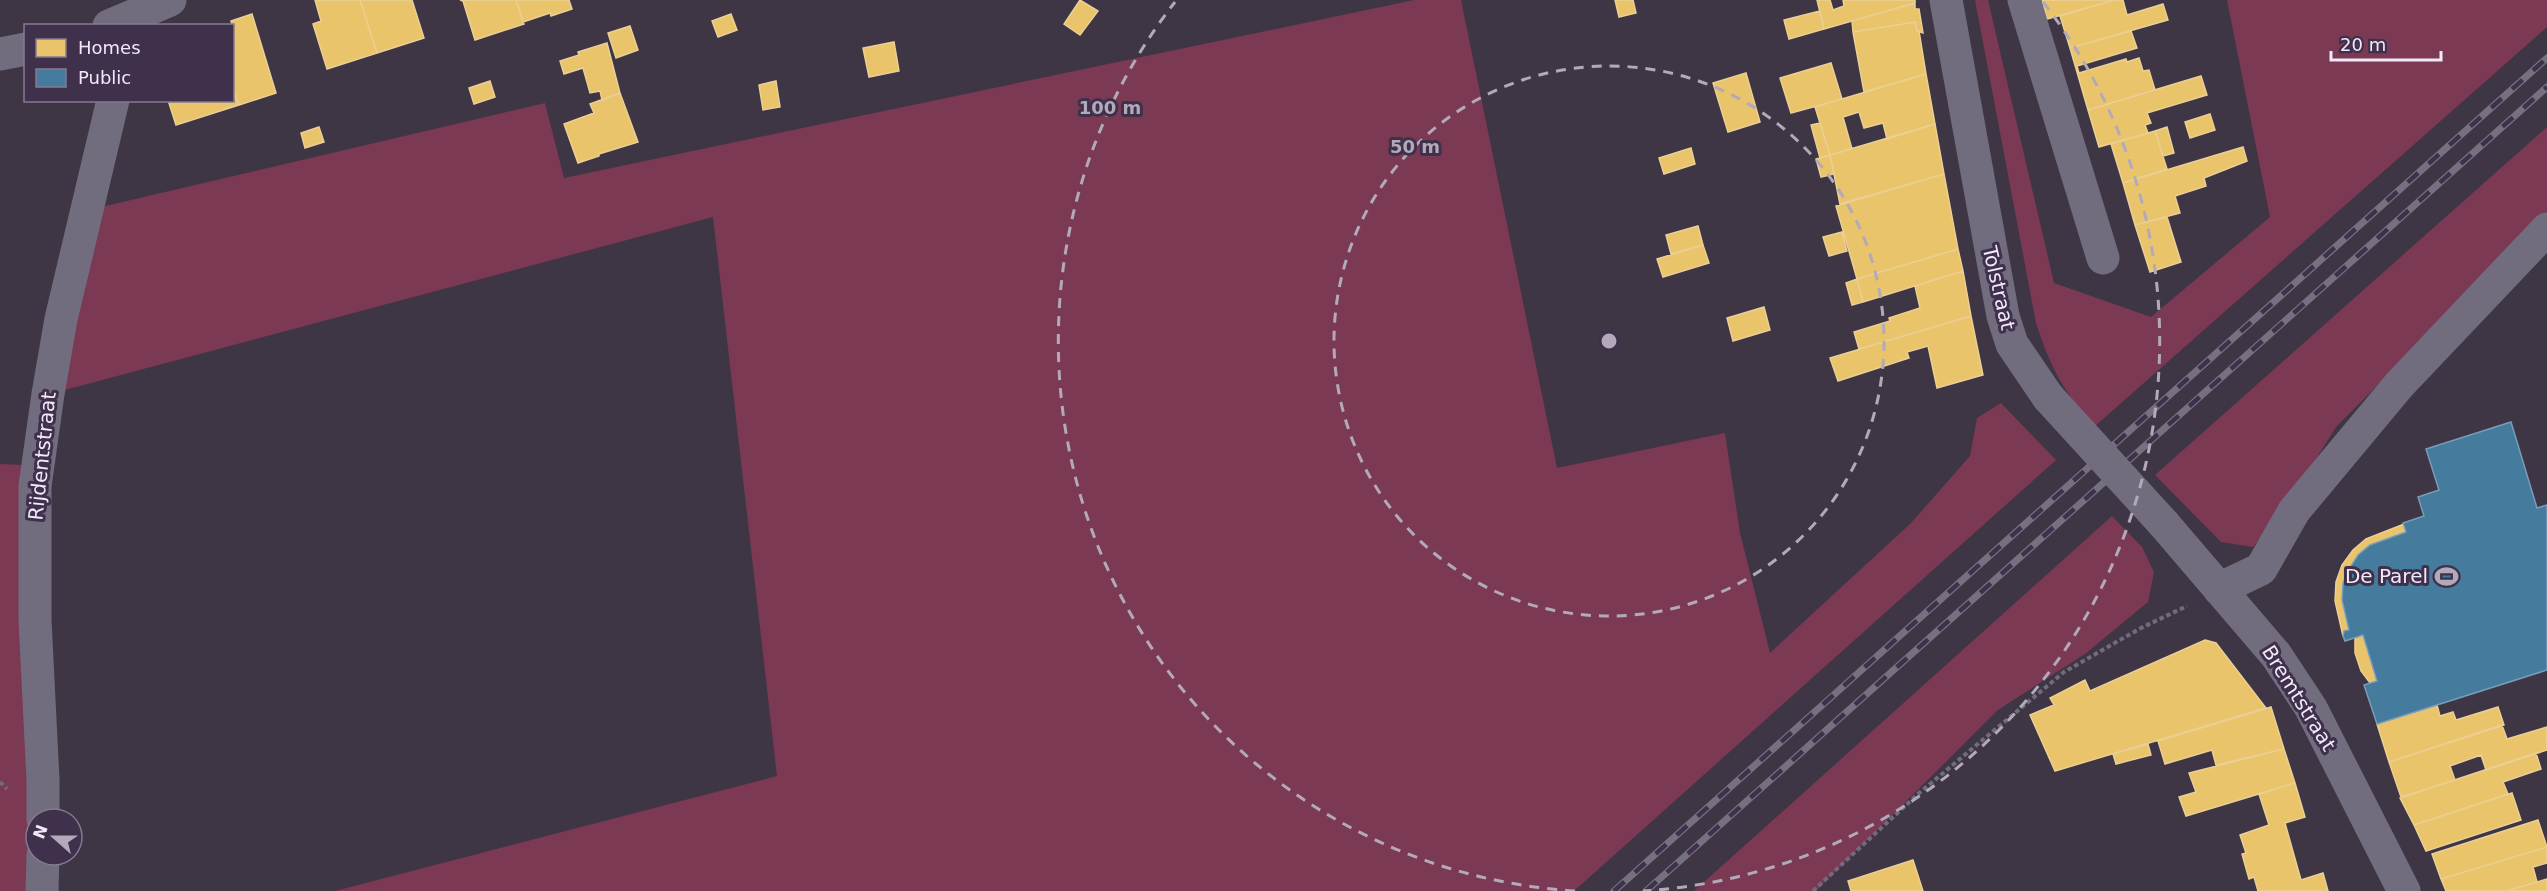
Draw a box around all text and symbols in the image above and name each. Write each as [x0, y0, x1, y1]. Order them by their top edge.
legend [24, 24, 234, 102]
scale bar [2331, 24, 2440, 62]
text: 20 m [2340, 34, 2386, 55]
text: Homes [78, 37, 141, 58]
text: Public [78, 67, 131, 88]
text: 100 m [1079, 97, 1141, 118]
text: 50 m [1390, 136, 1440, 157]
street label: Tolstraat [1977, 243, 2020, 332]
centre of rings [1599, 331, 1619, 351]
street label: Rijdentstraat [23, 390, 61, 522]
sports icon: De Parel [2433, 563, 2459, 589]
place label: De Parel [2345, 564, 2428, 588]
street label: Bremtstraat [2257, 641, 2341, 755]
north arrow [24, 807, 84, 867]
text: N [29, 822, 52, 841]

